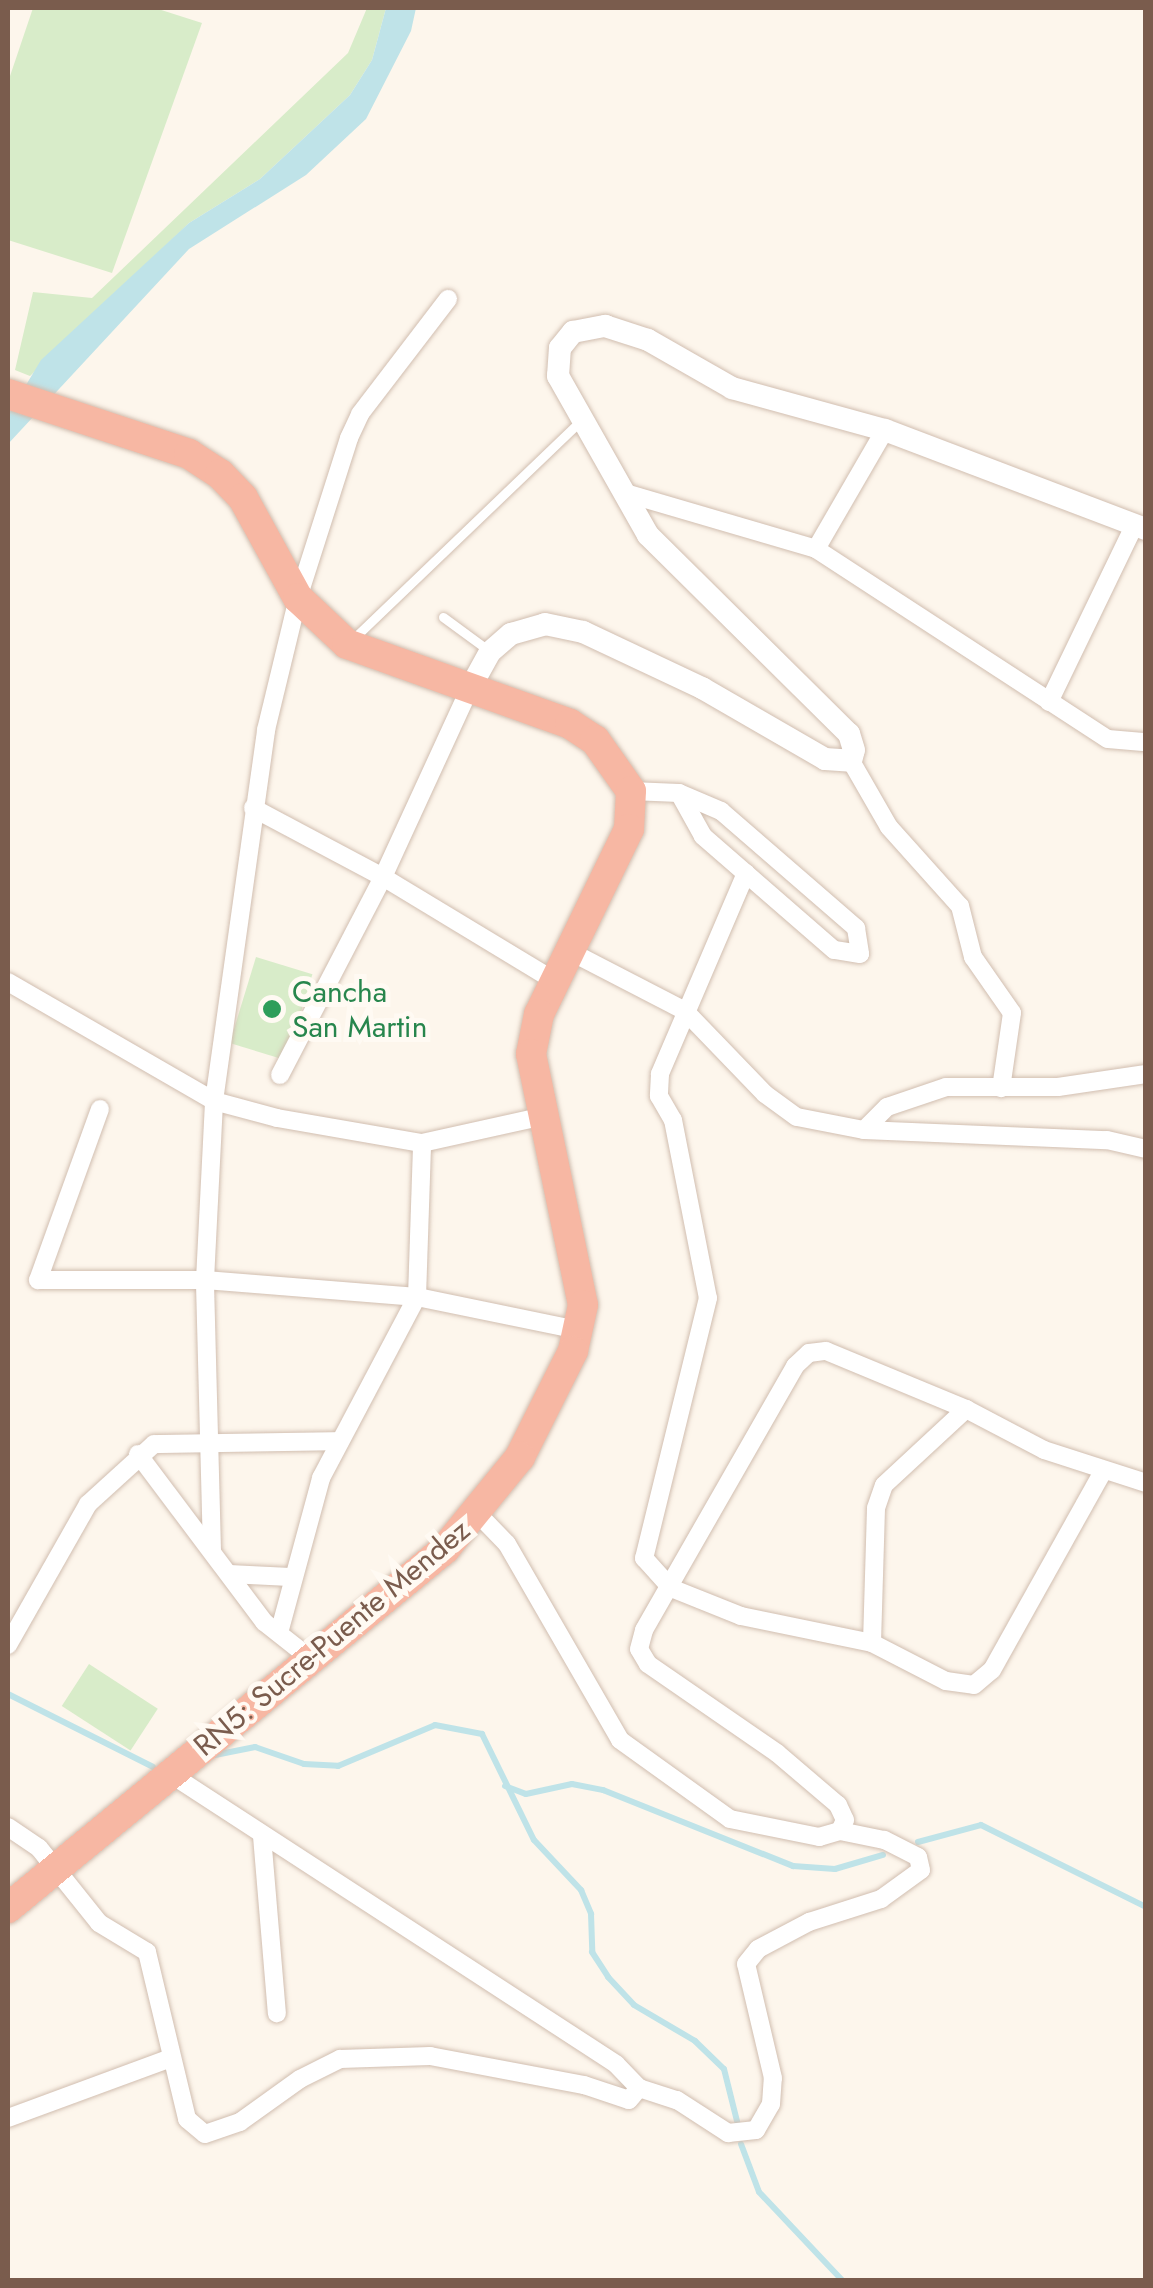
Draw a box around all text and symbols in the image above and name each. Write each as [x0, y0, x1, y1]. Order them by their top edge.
place label: Cancha San Martin [292, 974, 427, 1044]
marker: Cancha San Martin [261, 998, 283, 1020]
street label: RN5: Sucre-Puente Mendez [187, 1512, 477, 1764]

